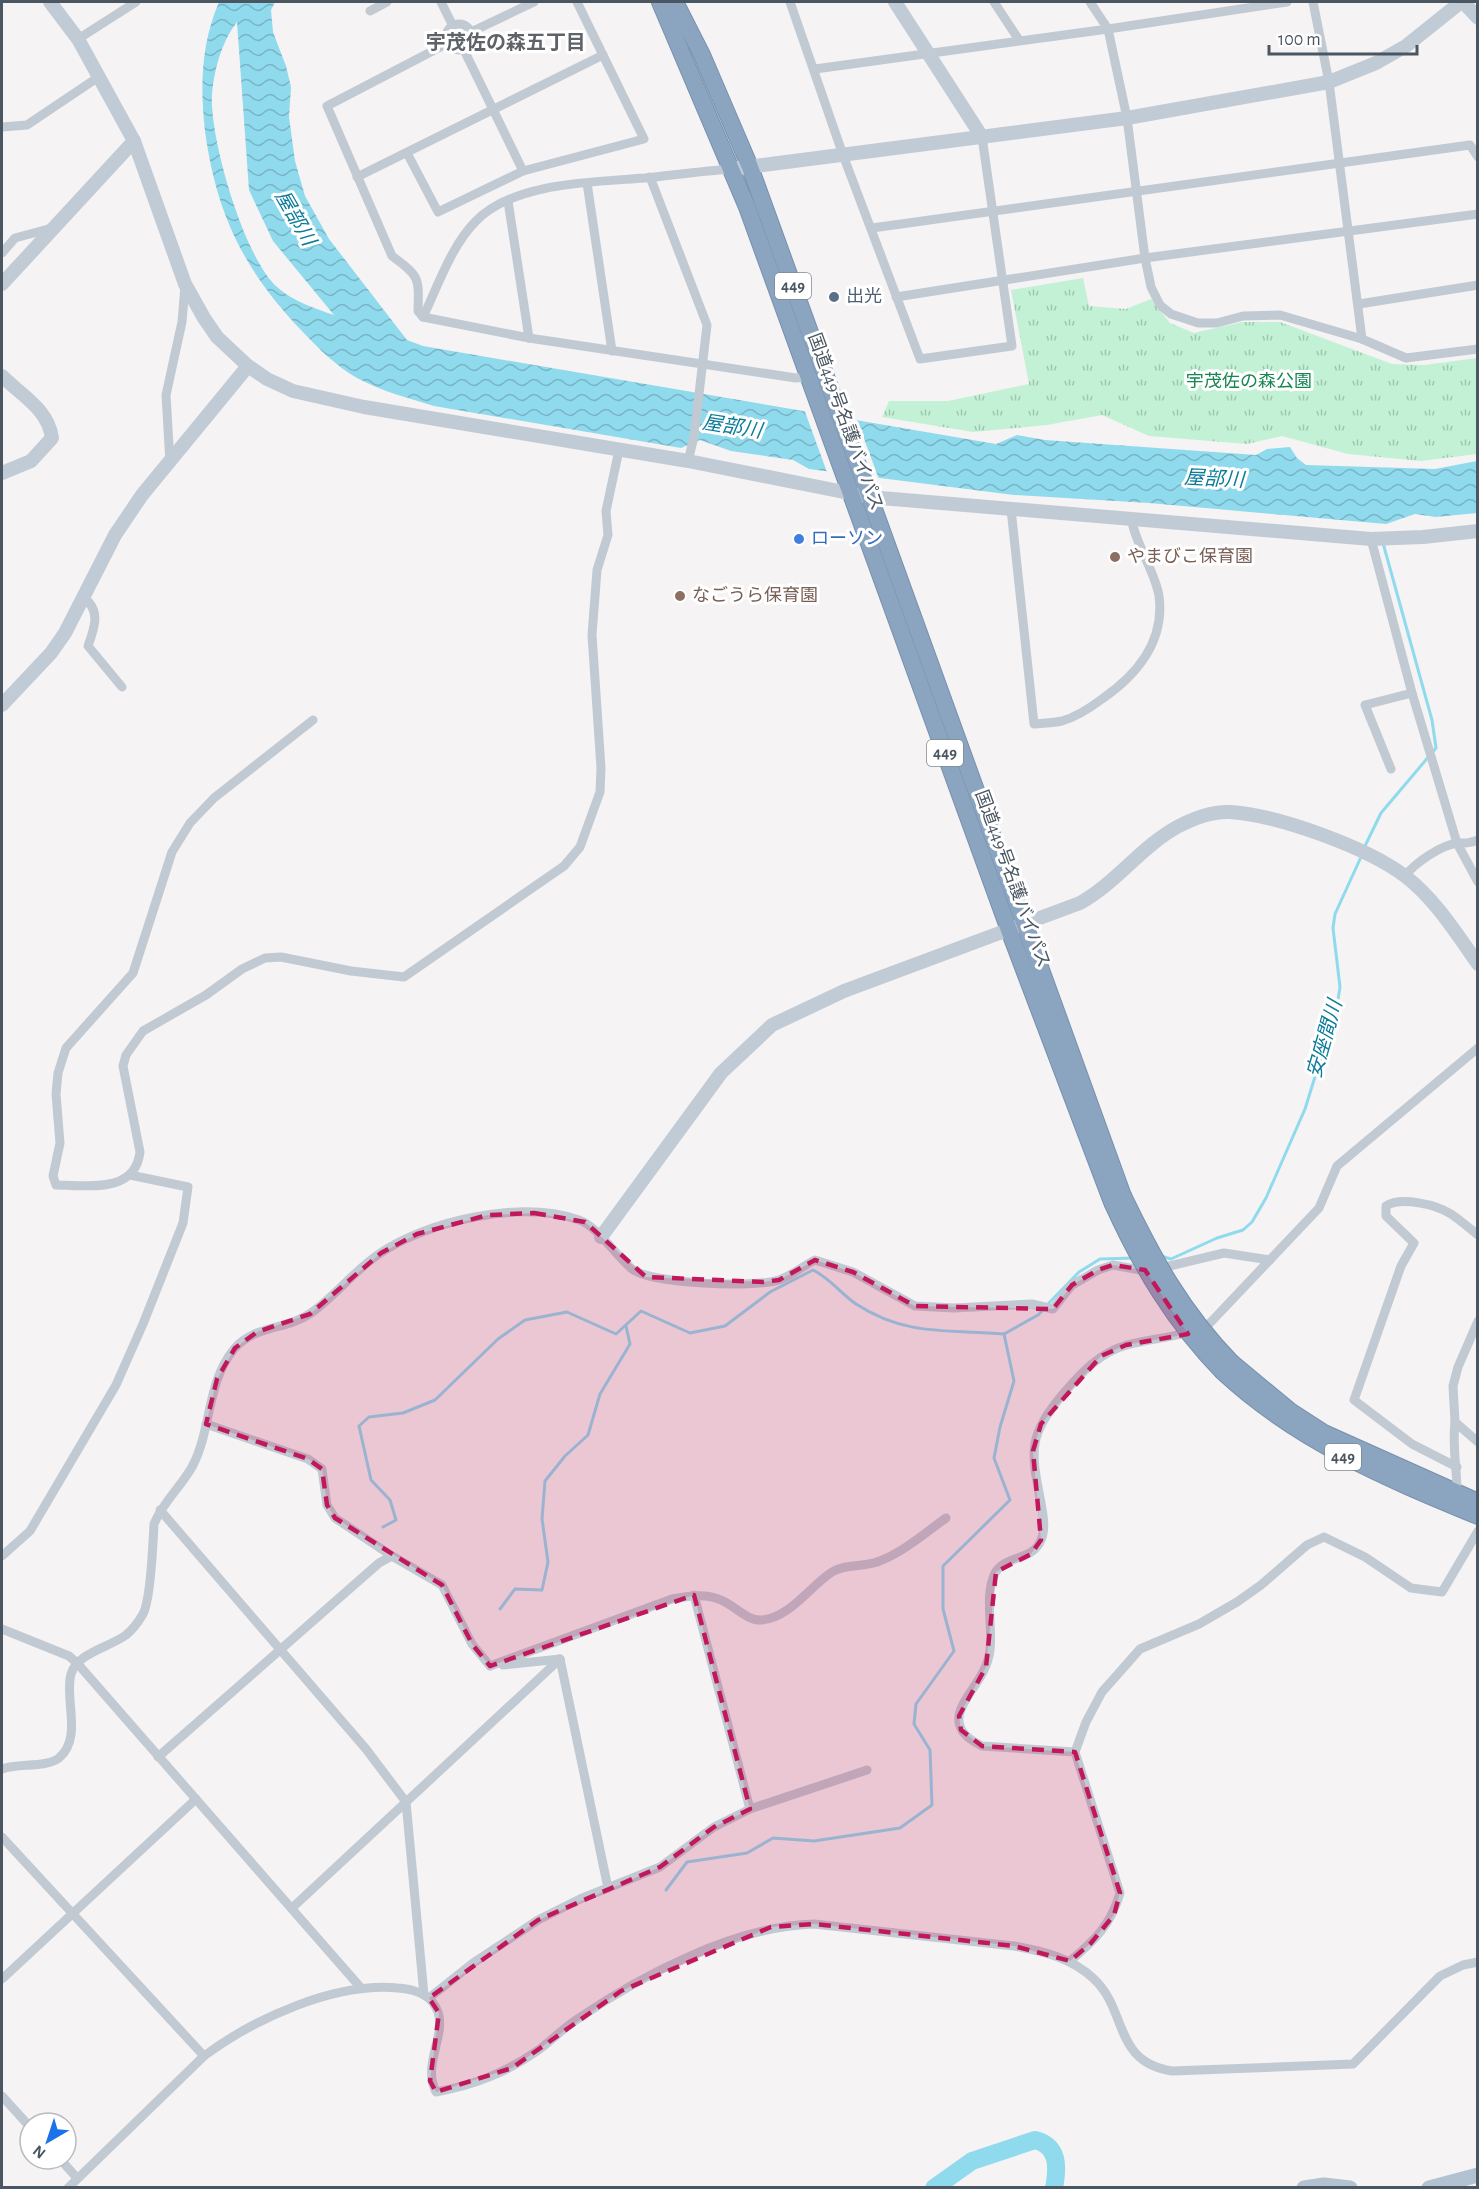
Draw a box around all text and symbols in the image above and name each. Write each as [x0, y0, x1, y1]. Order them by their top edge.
scale bar [1269, 18, 1418, 56]
text: 100 m [1278, 31, 1321, 49]
district label: 宇茂佐の森五丁目 [426, 32, 586, 53]
water label: 屋部川 [271, 187, 321, 251]
road number: 449 [775, 273, 811, 299]
place label: 出光 [846, 287, 882, 306]
marker: 出光 [827, 290, 841, 304]
street label: 国道449号名護バイパス [804, 330, 887, 513]
park label: 宇茂佐の森公園 [1186, 372, 1312, 391]
water label: 屋部川 [701, 411, 765, 442]
water label: 屋部川 [1184, 466, 1247, 491]
place label: ローソン [811, 530, 883, 548]
marker: ローソン [792, 532, 806, 546]
place label: やまびこ保育園 [1127, 547, 1253, 566]
marker: やまびこ保育園 [1108, 550, 1122, 564]
place label: なごうら保育園 [692, 585, 818, 605]
marker: なごうら保育園 [673, 589, 687, 603]
road number: 449 [927, 740, 963, 766]
street label: 国道449号名護バイパス [971, 787, 1054, 970]
water label: 安座間川 [1303, 996, 1346, 1080]
road number: 449 [1325, 1444, 1361, 1470]
north arrow [18, 2111, 78, 2171]
text: N [30, 2142, 49, 2162]

